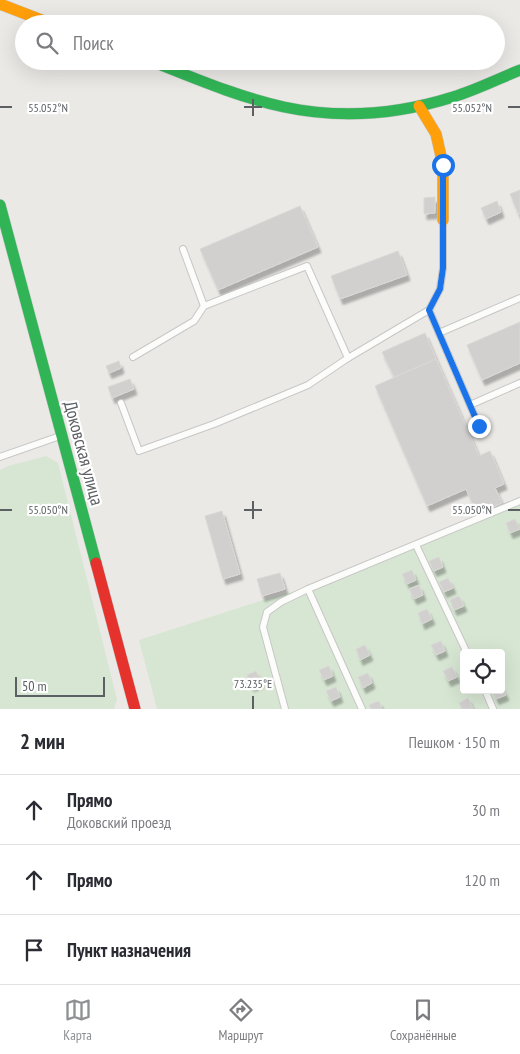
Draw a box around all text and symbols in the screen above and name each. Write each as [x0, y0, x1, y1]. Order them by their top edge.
search box [15, 15, 505, 70]
icon: search [33, 29, 61, 57]
text: Поиск [73, 31, 114, 55]
text: 55.052°N [28, 100, 68, 115]
text: 55.052°N [452, 100, 492, 115]
route start [432, 154, 455, 177]
street label: Доковская улица [59, 398, 109, 508]
route end [468, 415, 491, 438]
text: 55.050°N [28, 502, 68, 517]
text: 55.050°N [452, 502, 492, 517]
map controls [460, 649, 505, 694]
button: locate [460, 649, 505, 694]
scale bar [15, 674, 105, 697]
text: 73.235°E [234, 676, 272, 691]
text: 50 m [22, 677, 47, 695]
text: 2 мин [20, 728, 65, 755]
text: Пешком · 150 m [409, 732, 500, 752]
text: Прямо [67, 788, 112, 812]
icon: ahead [20, 796, 48, 824]
text: 30 m [472, 800, 500, 820]
text: Доковский проезд [67, 812, 171, 832]
icon: ahead [20, 866, 48, 894]
text: Прямо [67, 868, 112, 892]
text: 120 m [465, 870, 500, 890]
icon: arrive [20, 936, 48, 964]
text: Пункт назначения [67, 938, 191, 962]
tab: Карта [63, 996, 92, 1044]
tab: Маршрут [219, 996, 263, 1044]
tab: Сохранённые [390, 996, 457, 1044]

